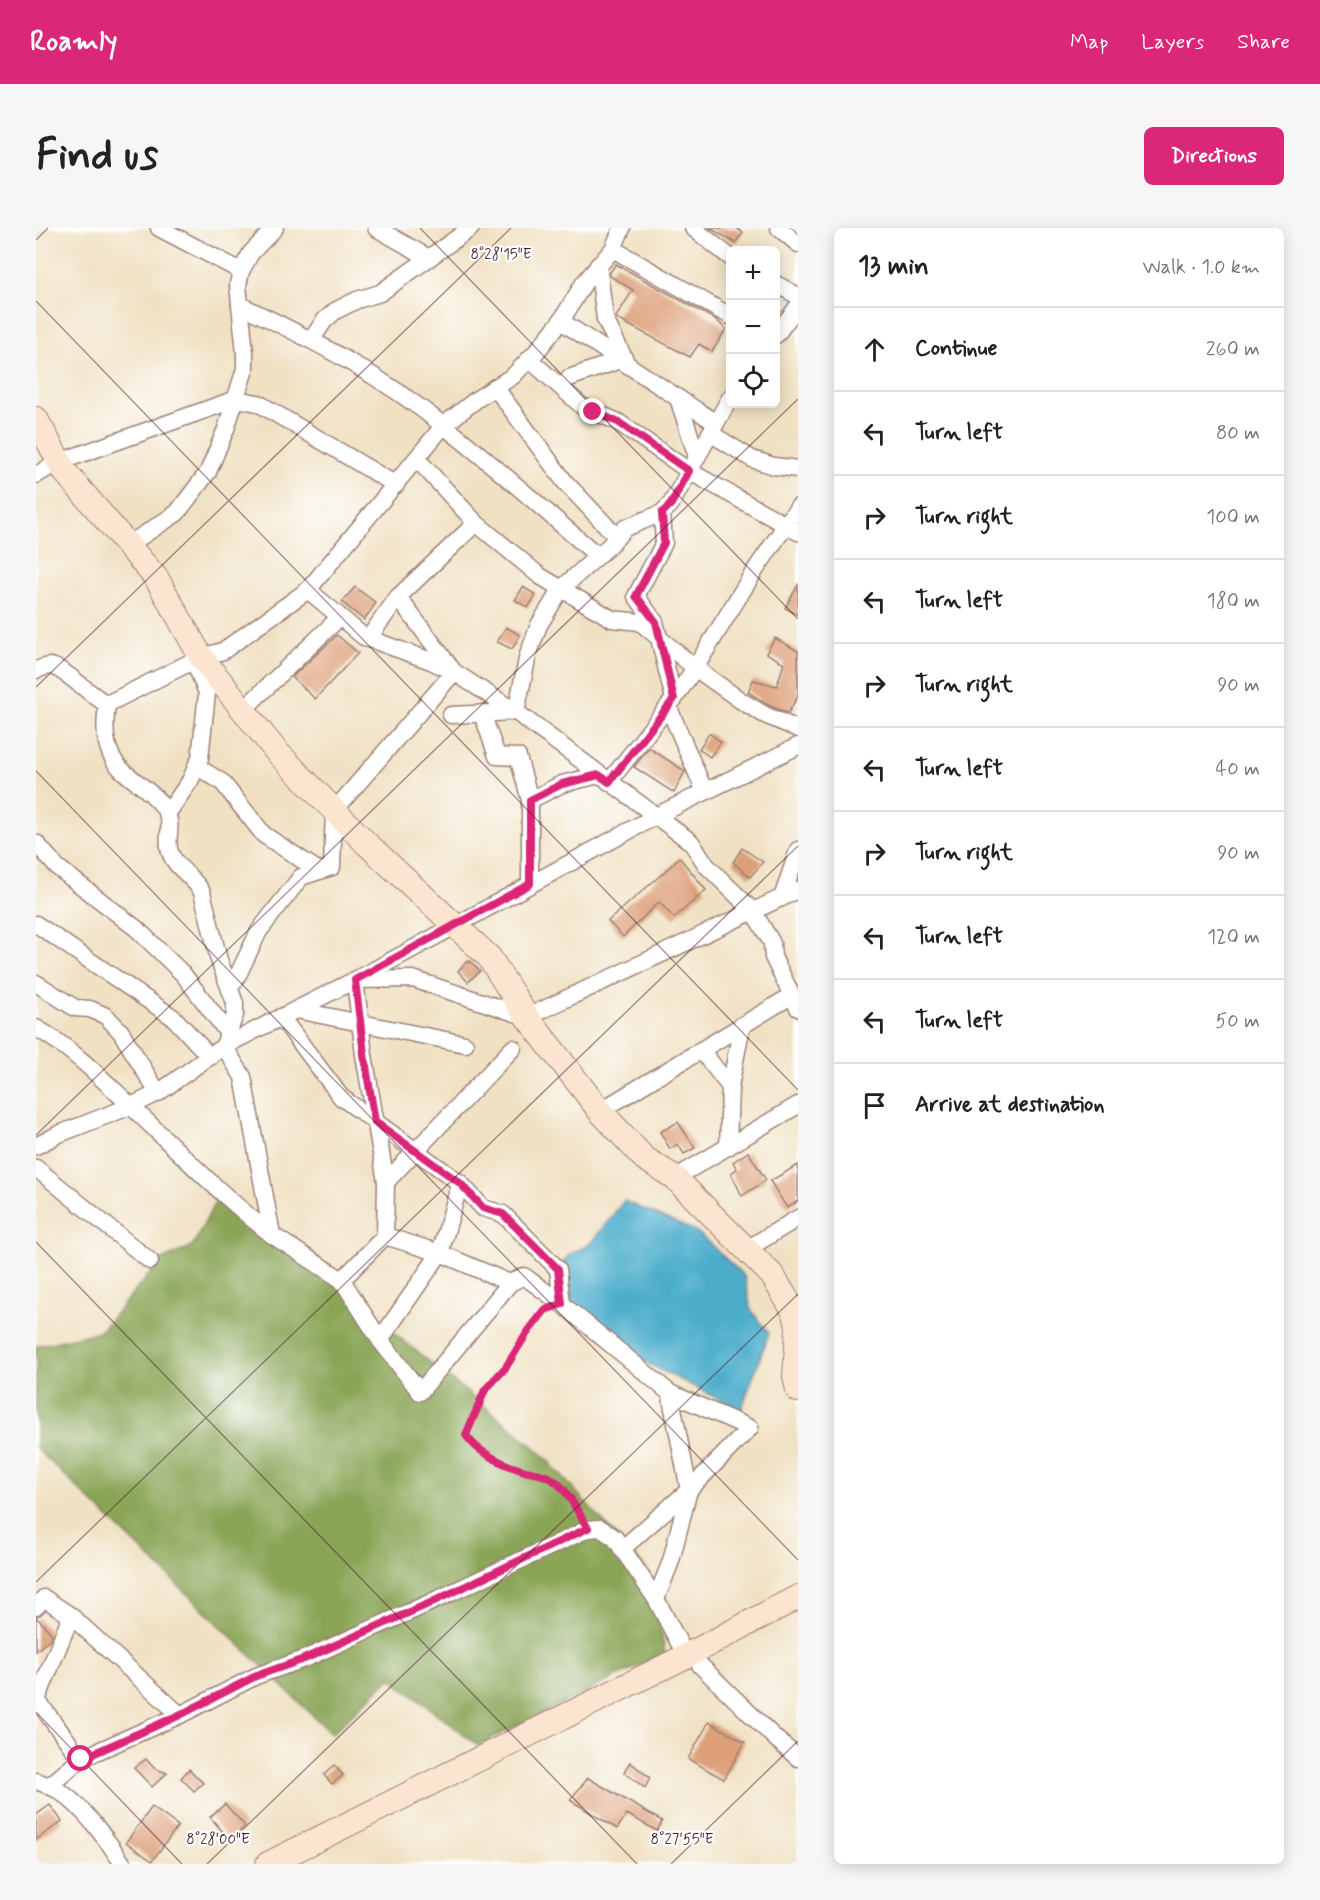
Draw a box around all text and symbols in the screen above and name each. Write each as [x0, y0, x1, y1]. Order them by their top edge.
text: Roamly [30, 24, 118, 61]
text: Map [1070, 28, 1108, 56]
text: Layers [1141, 28, 1204, 56]
text: Share [1237, 28, 1290, 56]
button: Directions [1144, 127, 1284, 185]
text: Find us [36, 129, 158, 184]
text: 8°28'15"E [470, 245, 532, 265]
map controls [726, 246, 780, 408]
button: + [726, 246, 780, 300]
text: 13 min [858, 250, 929, 284]
text: Walk · 1.0 km [1143, 254, 1260, 281]
button: − [726, 300, 780, 354]
icon: ahead [858, 333, 891, 366]
text: Continue [915, 335, 997, 363]
text: 260 m [1206, 336, 1260, 363]
button: locate [726, 354, 780, 408]
route end [579, 398, 605, 424]
icon: left [858, 417, 891, 450]
text: Turn left [915, 419, 1003, 447]
text: 80 m [1216, 420, 1260, 447]
icon: right [858, 501, 891, 534]
text: Turn right [915, 503, 1013, 531]
text: 100 m [1206, 504, 1260, 531]
icon: left [858, 585, 891, 618]
text: Turn left [915, 587, 1003, 615]
text: 180 m [1207, 588, 1260, 615]
icon: right [858, 669, 891, 702]
text: Turn right [915, 671, 1013, 699]
text: 90 m [1217, 672, 1260, 699]
icon: left [858, 753, 891, 786]
text: Turn left [915, 755, 1003, 783]
text: 40 m [1216, 756, 1260, 783]
icon: right [858, 837, 891, 870]
text: Turn right [915, 839, 1013, 867]
text: 90 m [1217, 840, 1260, 867]
icon: left [858, 921, 891, 954]
text: Turn left [915, 923, 1003, 951]
text: 120 m [1207, 924, 1260, 951]
icon: left [858, 1005, 891, 1038]
text: Turn left [915, 1007, 1003, 1035]
text: 50 m [1215, 1008, 1260, 1035]
icon: arrive [858, 1089, 891, 1122]
text: Arrive at destination [915, 1091, 1105, 1119]
route start [67, 1745, 93, 1771]
text: 8°28'00"E [186, 1830, 250, 1850]
text: 8°27'55"E [651, 1830, 714, 1850]

